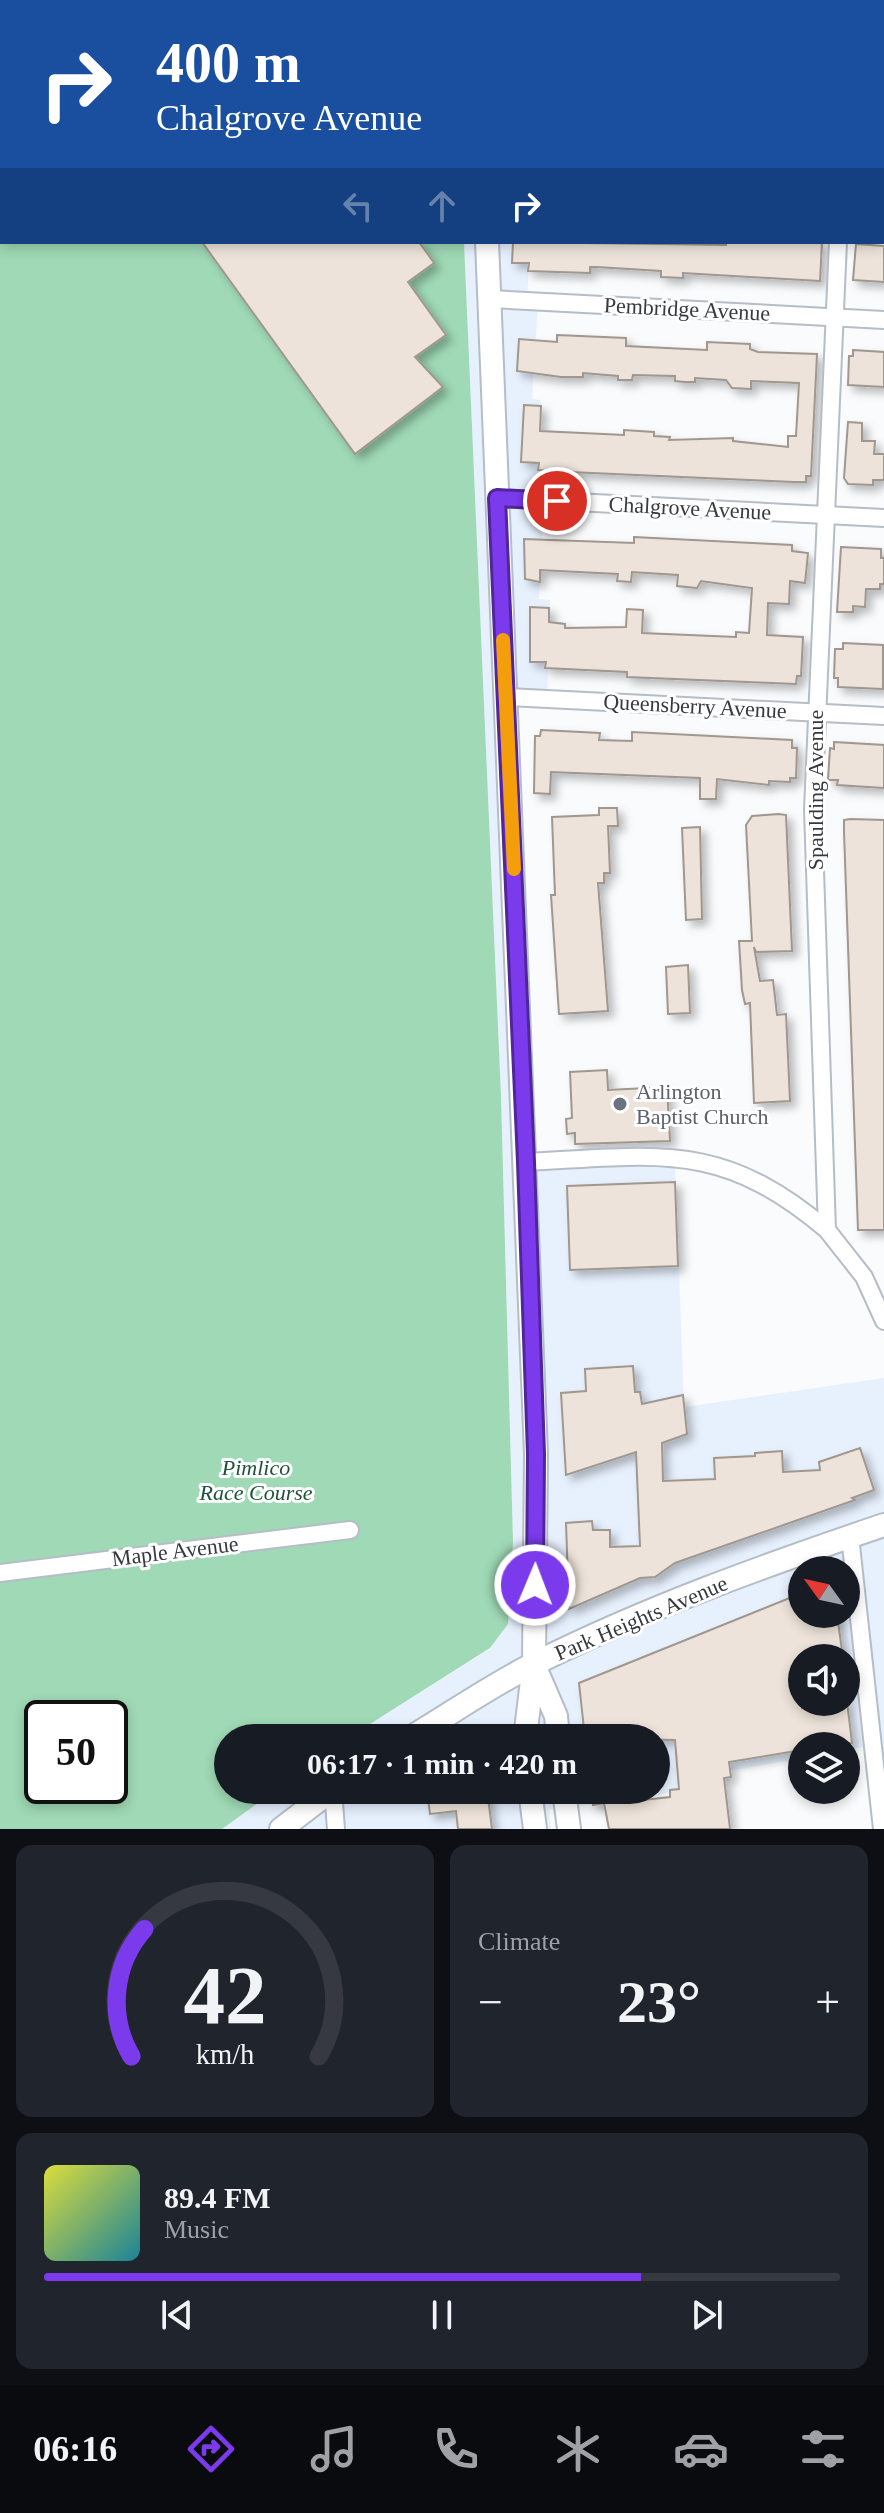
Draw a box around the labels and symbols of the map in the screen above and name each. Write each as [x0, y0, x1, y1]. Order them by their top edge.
street label: Pembridge Avenue [603, 292, 771, 326]
pin [523, 467, 591, 535]
street label: Chalgrove Avenue [608, 491, 772, 525]
street label: Queensberry Avenue [603, 689, 787, 723]
street label: Spaulding Avenue [803, 710, 828, 870]
place label: Arlington Baptist Church [636, 1079, 769, 1129]
marker: Arlington Baptist Church [611, 1095, 629, 1113]
park label: Pimlico Race Course [198, 1455, 313, 1505]
street label: Maple Avenue [110, 1531, 240, 1571]
position arrow [493, 1543, 577, 1627]
north arrow [788, 1556, 860, 1628]
street label: Park Heights Avenue [551, 1570, 731, 1666]
speed limit sign: 50 [24, 1700, 128, 1804]

